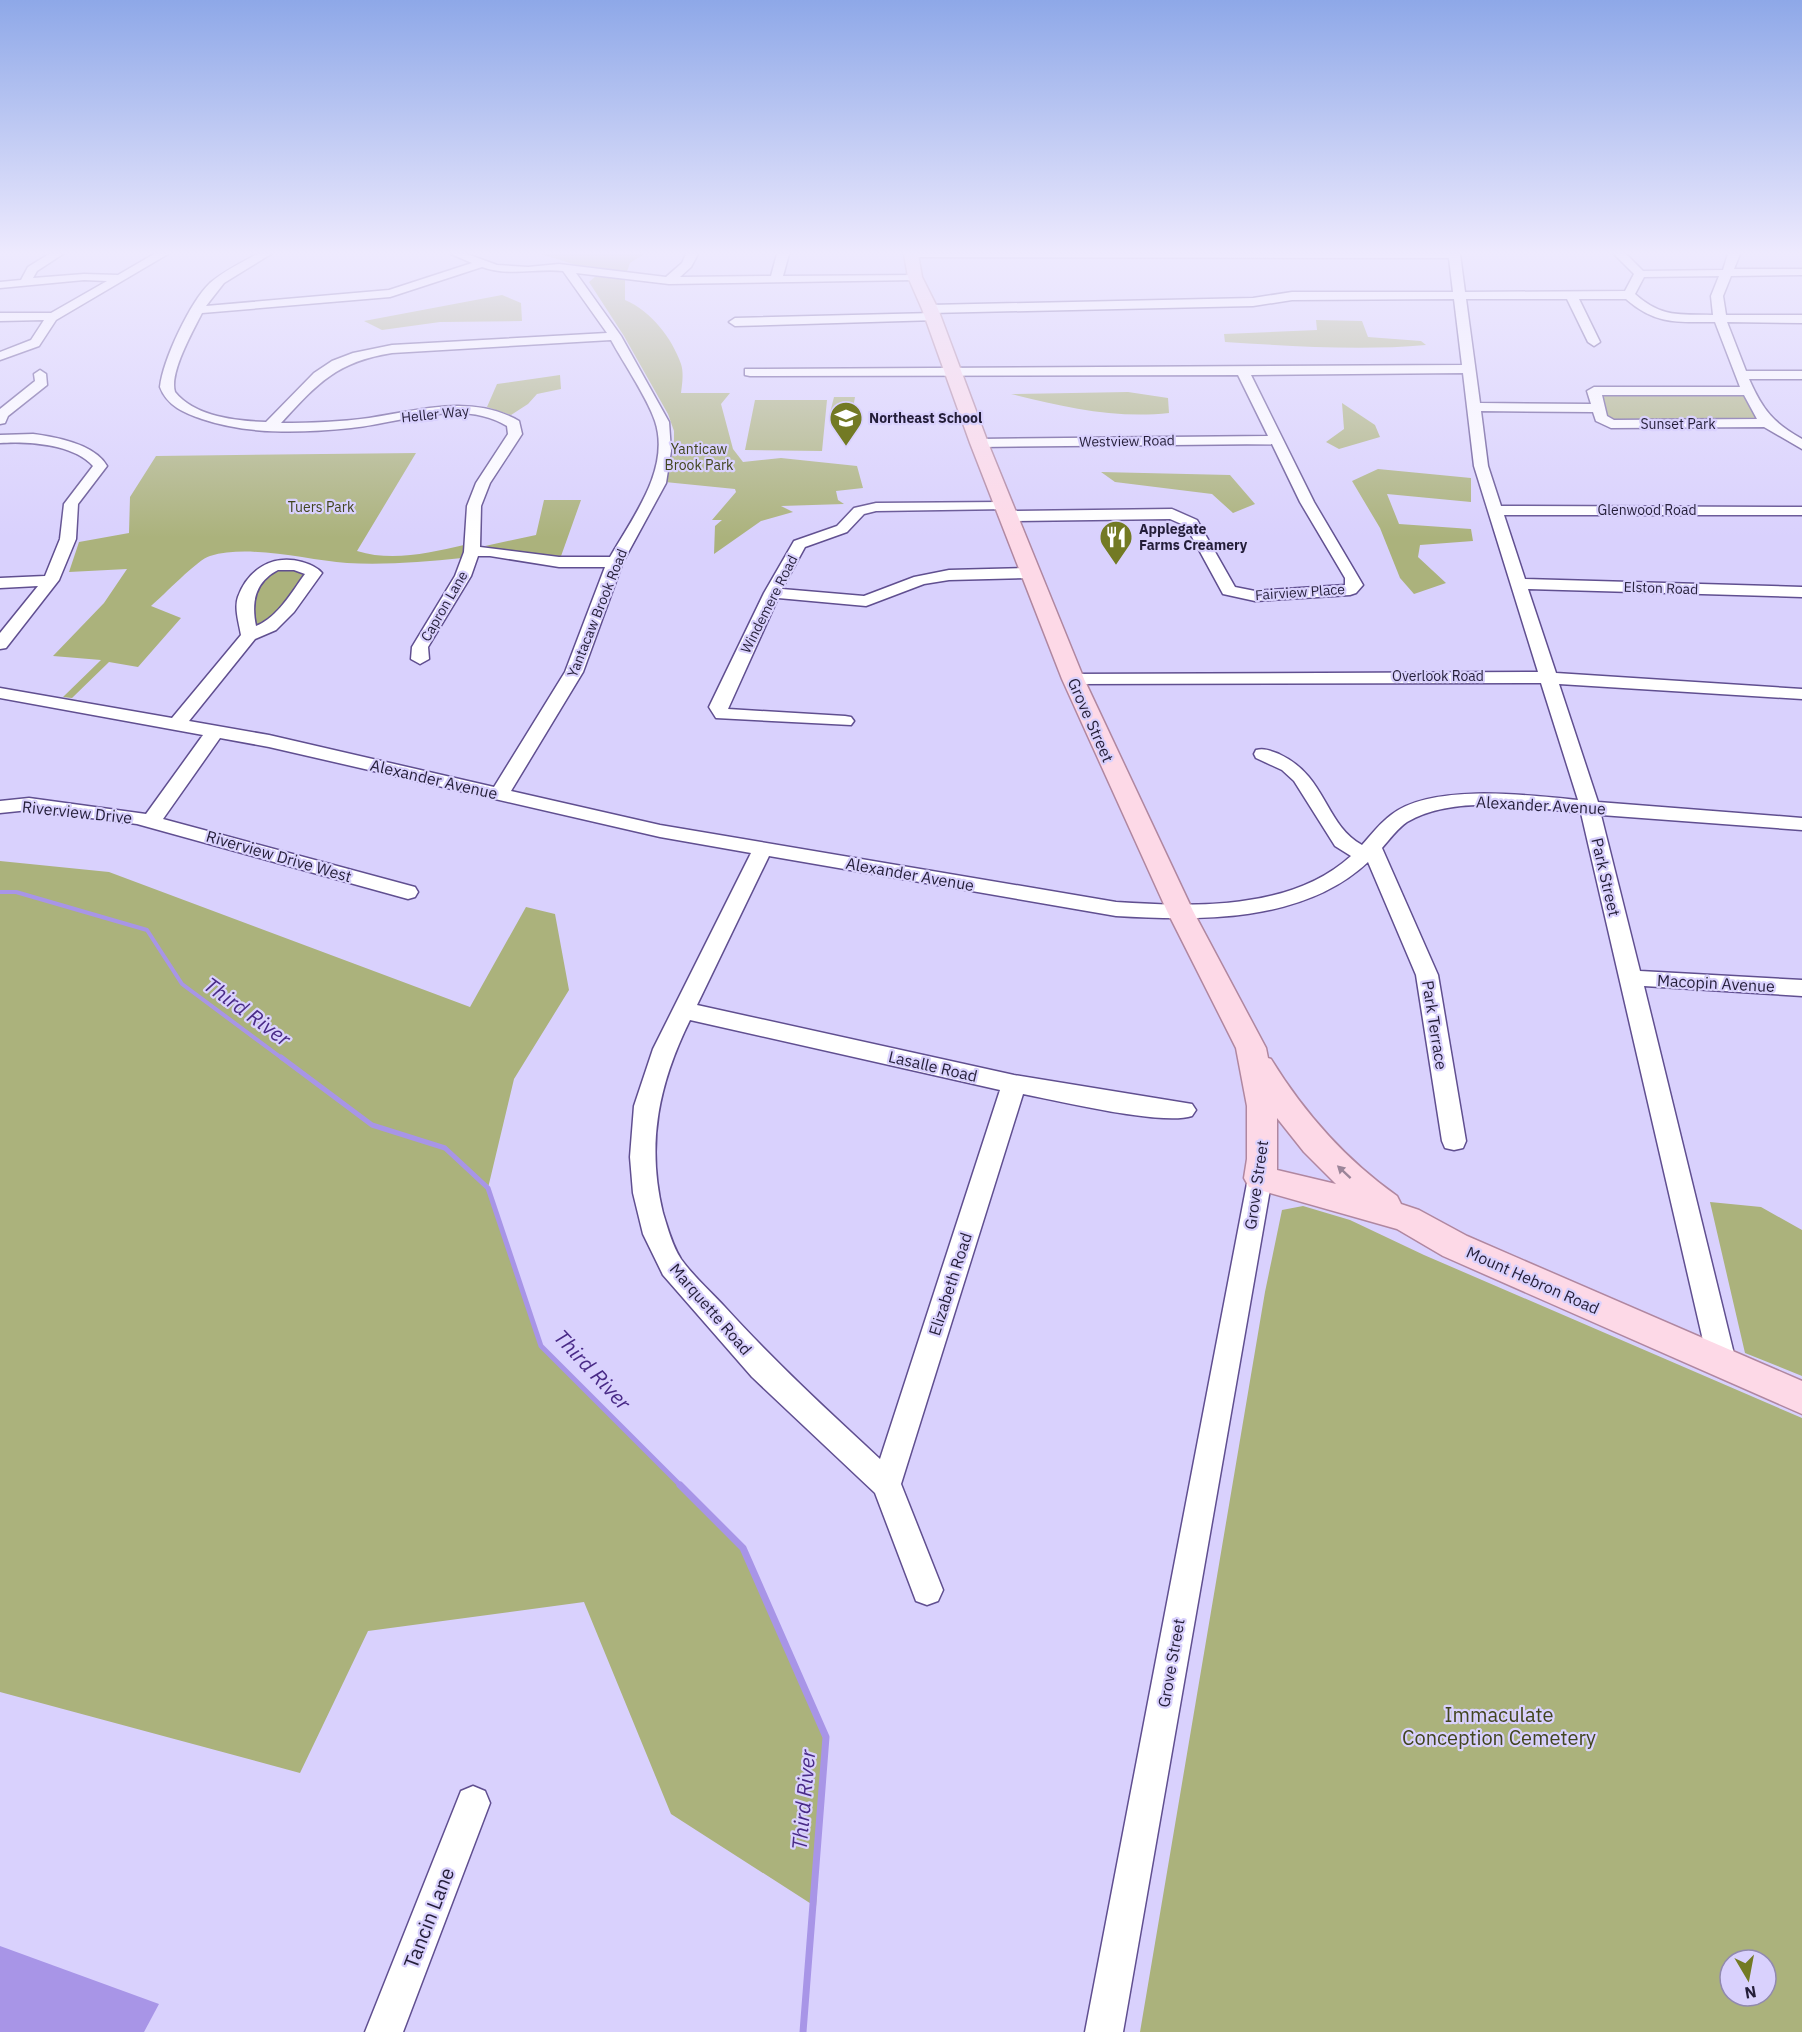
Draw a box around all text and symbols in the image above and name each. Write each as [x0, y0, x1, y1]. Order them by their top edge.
school or university icon: Northeast School [828, 400, 864, 447]
street label: Heller Way [400, 401, 470, 427]
place label: Northeast School [869, 409, 982, 427]
street label: Sunset Park [1640, 415, 1716, 433]
street label: Westview Road [1079, 431, 1175, 451]
park label: Yanticaw Brook Park [665, 440, 734, 474]
park label: Tuers Park [288, 498, 355, 516]
street label: Glenwood Road [1597, 501, 1697, 519]
restaurant icon: Applegate Farms Creamery [1098, 519, 1134, 566]
place label: Applegate Farms Creamery [1139, 520, 1248, 554]
street label: Yantacaw Brook Road [563, 546, 631, 680]
street label: Windemere Road [736, 552, 802, 656]
street label: Capron Lane [417, 567, 472, 645]
street label: Elston Road [1623, 578, 1699, 598]
street label: Fairview Place [1254, 580, 1346, 604]
street label: Overlook Road [1392, 667, 1484, 685]
street label: Grove Street [1064, 675, 1118, 765]
street label: Alexander Avenue [368, 755, 500, 803]
street label: Alexander Avenue [1476, 792, 1607, 818]
street label: Riverview Drive [21, 796, 133, 828]
street label: Riverview Drive West [204, 826, 354, 886]
street label: Park Street [1587, 836, 1625, 918]
street label: Alexander Avenue [844, 853, 976, 895]
water label: Third River [199, 970, 298, 1053]
street label: Macopin Avenue [1657, 970, 1776, 996]
street label: Park Terrace [1418, 979, 1452, 1071]
street label: Lasalle Road [886, 1046, 980, 1086]
street label: Grove Street [1240, 1139, 1272, 1231]
one-way arrow [1337, 1166, 1352, 1179]
street label: Elizabeth Road [924, 1230, 976, 1338]
street label: Mount Hebron Road [1463, 1242, 1603, 1318]
street label: Marquette Road [666, 1259, 756, 1359]
water label: Third River [548, 1323, 638, 1417]
street label: Grove Street [1153, 1617, 1189, 1709]
park label: Immaculate Conception Cemetery [1402, 1701, 1596, 1751]
water label: Third River [785, 1747, 821, 1851]
street label: Tancin Lane [397, 1863, 460, 1972]
north arrow [1718, 1948, 1778, 2008]
text: N [1743, 1982, 1758, 2004]

